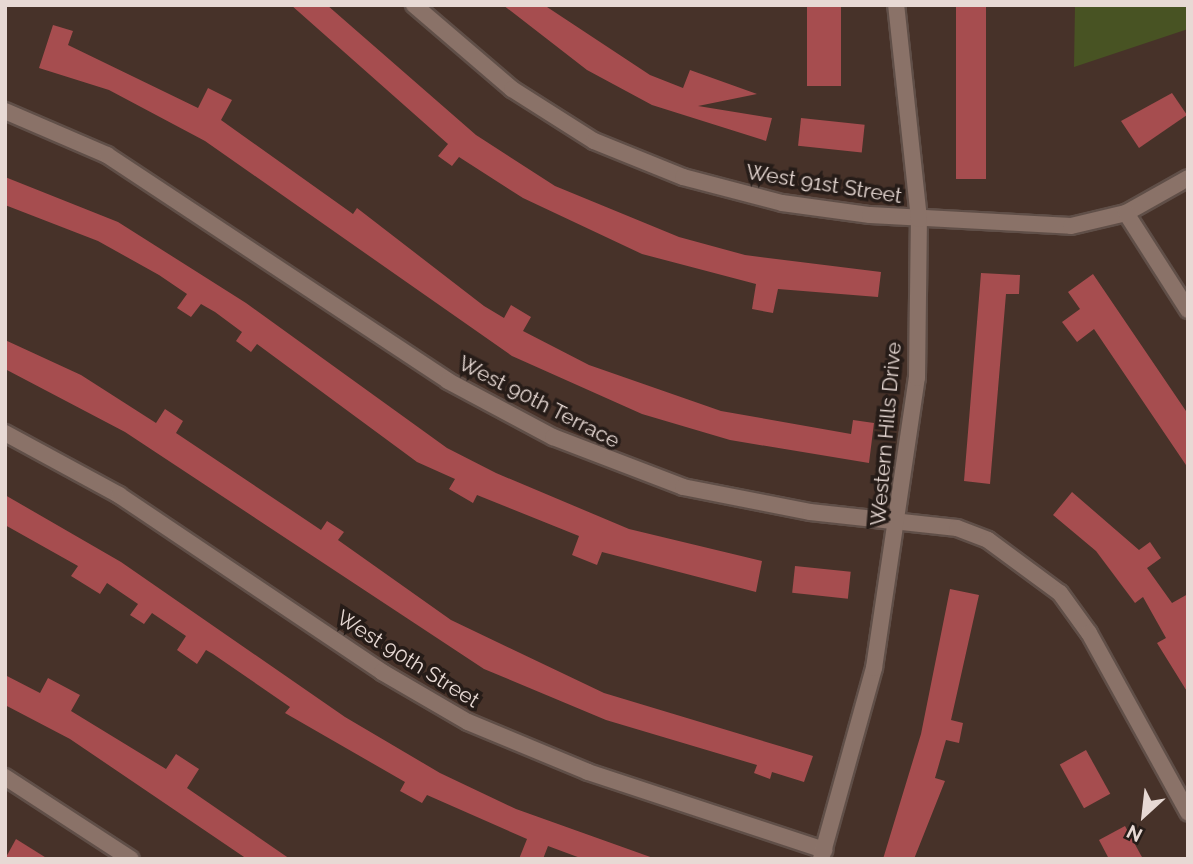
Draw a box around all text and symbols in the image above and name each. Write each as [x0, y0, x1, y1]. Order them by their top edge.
street label: West 91st Street [744, 159, 904, 209]
street label: Western Hills Drive [865, 341, 907, 527]
street label: West 90th Terrace [454, 350, 624, 454]
street label: West 90th Street [332, 605, 484, 713]
north arrow [1109, 780, 1179, 850]
text: N [1123, 821, 1146, 847]

